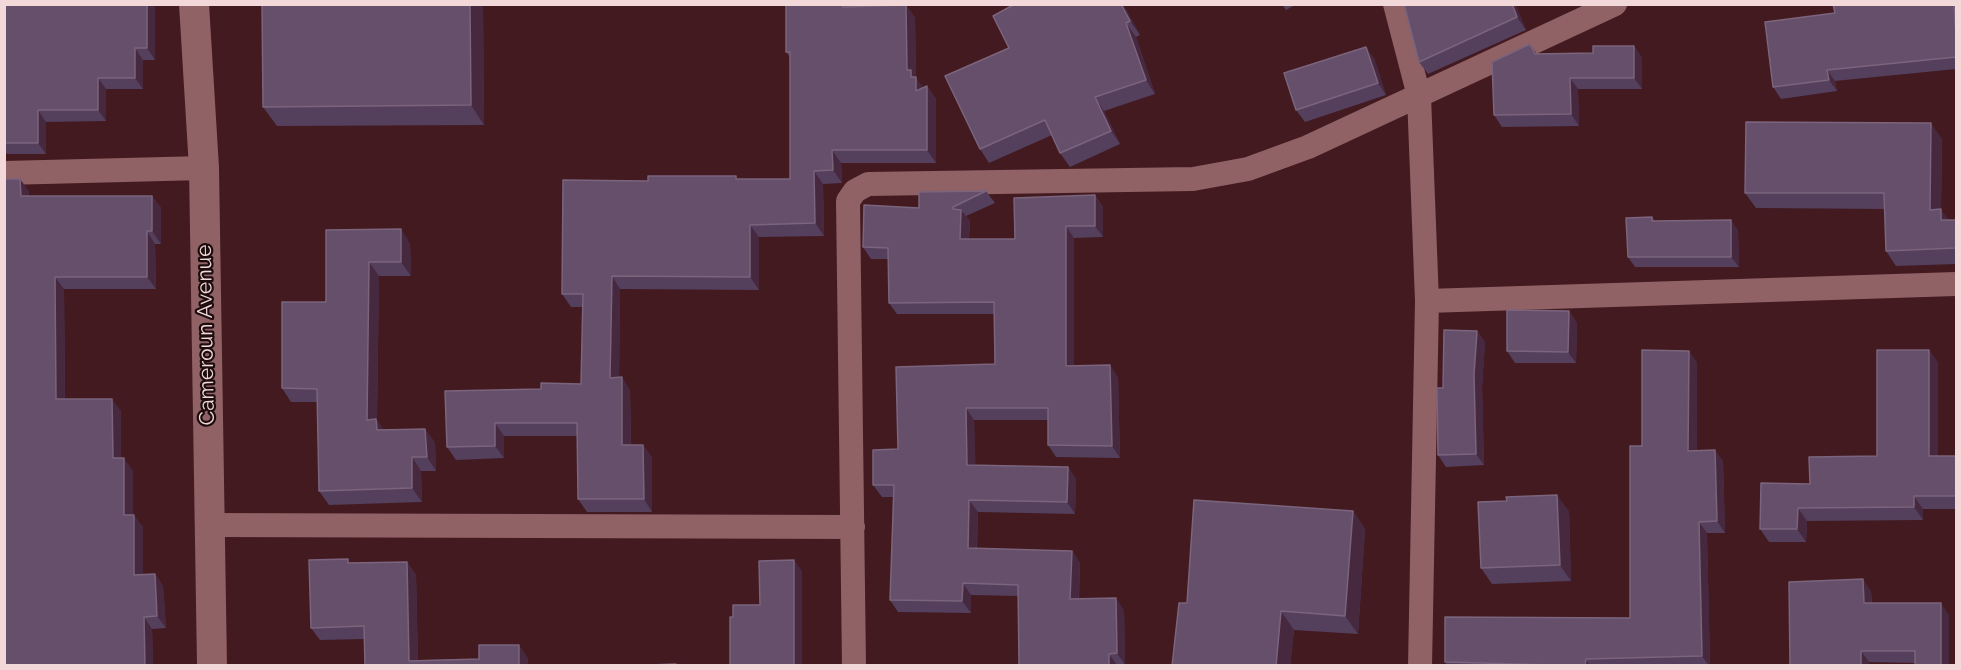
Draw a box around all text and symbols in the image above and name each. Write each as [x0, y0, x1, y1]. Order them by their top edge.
street label: Cameroun Avenue [192, 244, 220, 426]

